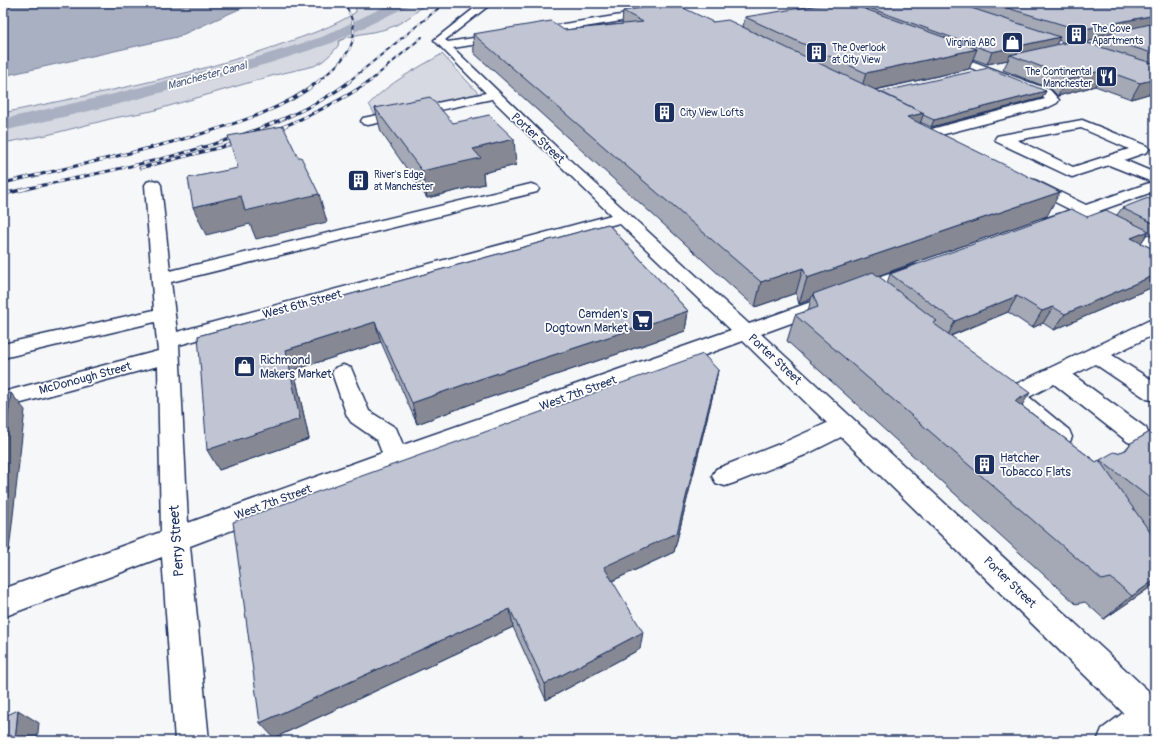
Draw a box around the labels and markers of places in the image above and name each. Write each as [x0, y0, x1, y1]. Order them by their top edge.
building icon: The Cove Apartments [1063, 21, 1089, 47]
place label: The Cove Apartments [1092, 23, 1144, 47]
shop icon: Virginia ABC [999, 29, 1025, 55]
place label: Virginia ABC [946, 37, 996, 49]
building icon: The Overlook at City View [803, 40, 829, 66]
place label: The Overlook at City View [832, 42, 887, 66]
restaurant icon: The Continental Manchester [1094, 64, 1120, 90]
place label: The Continental Manchester [1025, 66, 1092, 90]
building icon: City View Lofts [651, 99, 677, 125]
place label: City View Lofts [680, 107, 744, 119]
building icon: River's Edge at Manchester [346, 167, 372, 193]
place label: River's Edge at Manchester [374, 169, 434, 193]
place label: Camden's Dogtown Market [545, 307, 629, 336]
supermarket icon: Camden's Dogtown Market [630, 308, 656, 334]
place label: Richmond Makers Market [260, 353, 332, 382]
shop icon: Richmond Makers Market [232, 354, 258, 380]
place label: Hatcher Tobacco Flats [1000, 451, 1071, 480]
building icon: Hatcher Tobacco Flats [971, 452, 997, 478]

